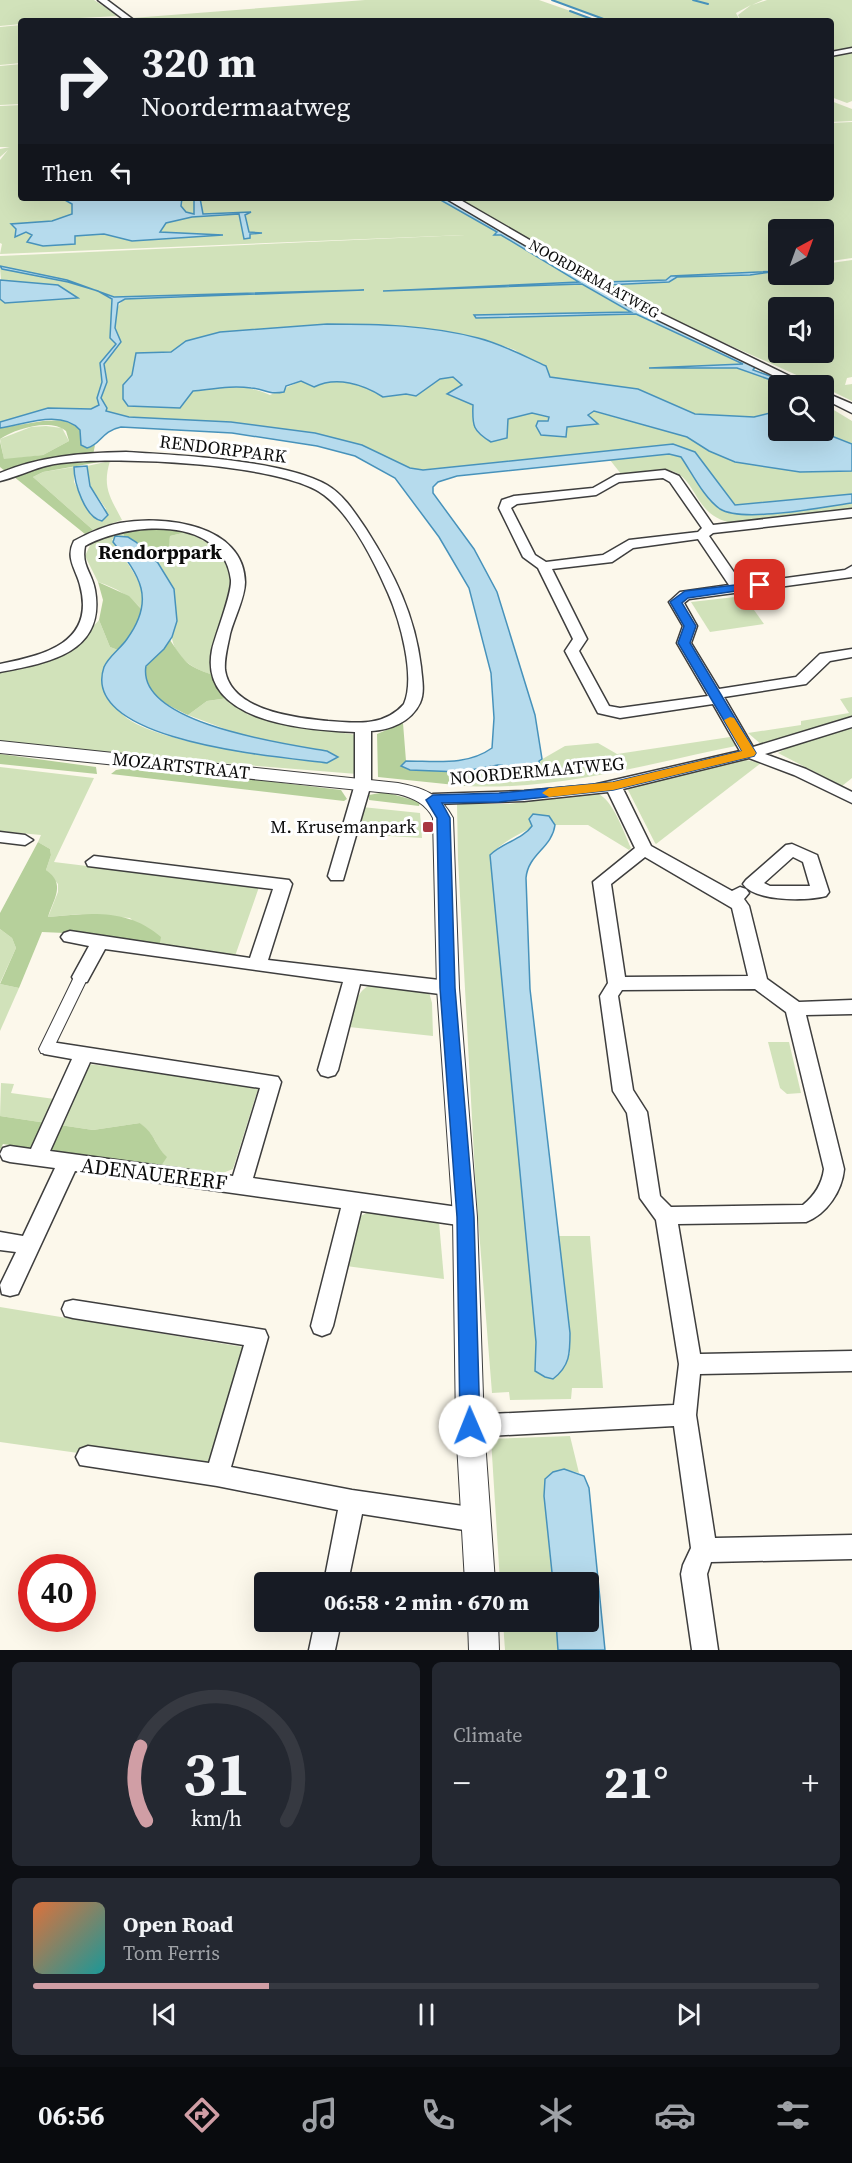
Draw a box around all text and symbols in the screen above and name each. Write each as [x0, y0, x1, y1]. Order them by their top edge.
text: 320 m [141, 33, 256, 91]
icon: right [42, 42, 120, 120]
text: Noordermaatweg [141, 88, 351, 125]
icon: left [105, 156, 138, 189]
text: Then [42, 158, 93, 188]
north arrow [768, 219, 834, 285]
map controls [768, 219, 834, 441]
street label: NOORDERMAATWEG [525, 234, 663, 323]
button: sound [768, 297, 834, 363]
button: search [768, 375, 834, 441]
street label: RENDORPPARK [158, 428, 288, 469]
district label: Rendorppark [98, 538, 222, 566]
pin [734, 559, 785, 610]
icon: arrive [743, 568, 776, 601]
street label: MOZARTSTRAAT [111, 746, 251, 785]
street label: NOORDERMAATWEG [449, 750, 625, 791]
place label: M. Krusemanpark [270, 814, 416, 839]
marker: M. Krusemanpark [421, 820, 435, 834]
street label: ADENAUERERF [79, 1150, 229, 1197]
position arrow [438, 1394, 502, 1458]
speed limit sign: 40 [18, 1554, 96, 1632]
text: 06:58 · 2 min · 670 m [324, 1587, 529, 1617]
text: Climate [453, 1721, 522, 1749]
text: 31 [182, 1730, 250, 1816]
text: 21° [604, 1751, 668, 1813]
text: − [453, 1760, 471, 1805]
text: + [801, 1760, 819, 1805]
text: km/h [190, 1804, 242, 1833]
text: Open Road [123, 1909, 233, 1939]
text: Tom Ferris [123, 1939, 220, 1967]
icon: previous [148, 1998, 181, 2031]
icon: pause [410, 1998, 443, 2031]
icon: next [672, 1998, 705, 2031]
icon: directions [181, 2094, 223, 2136]
icon: music [299, 2094, 341, 2136]
icon: phone [417, 2094, 459, 2136]
icon: climate [535, 2094, 577, 2136]
icon: car [654, 2094, 696, 2136]
icon: filters [772, 2094, 814, 2136]
text: 06:56 [38, 2097, 105, 2134]

